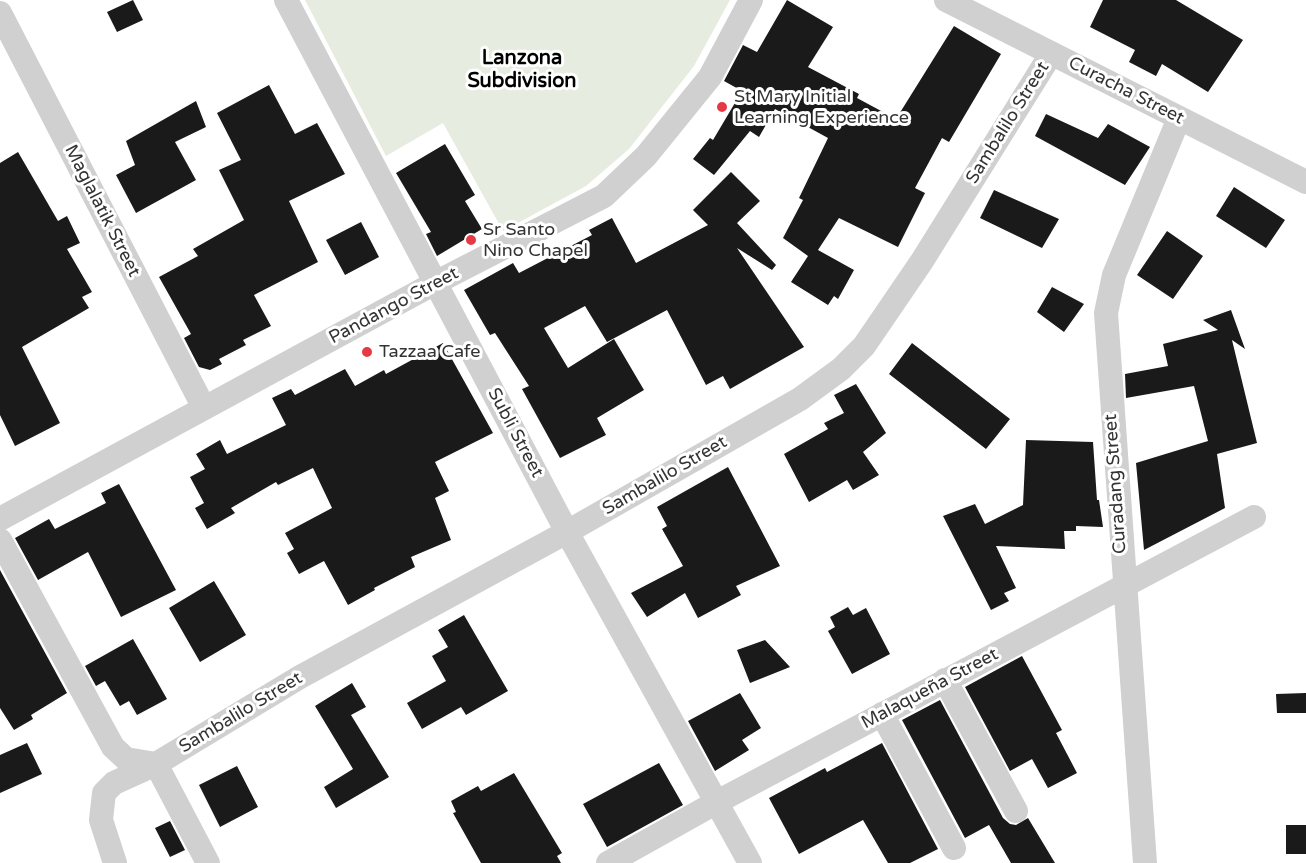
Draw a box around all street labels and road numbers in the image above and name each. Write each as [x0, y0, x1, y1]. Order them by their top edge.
street label: Curacha Street [1064, 53, 1188, 129]
street label: Sambalilo Street [962, 58, 1054, 188]
street label: Maglalatik Street [59, 141, 145, 281]
street label: Pandango Street [326, 263, 462, 349]
street label: Subli Street [482, 385, 548, 481]
street label: Curadang Street [1100, 413, 1132, 555]
street label: Sambalilo Street [599, 432, 731, 520]
street label: Malaqueña Street [858, 644, 1002, 734]
street label: Sambalilo Street [176, 668, 306, 758]

